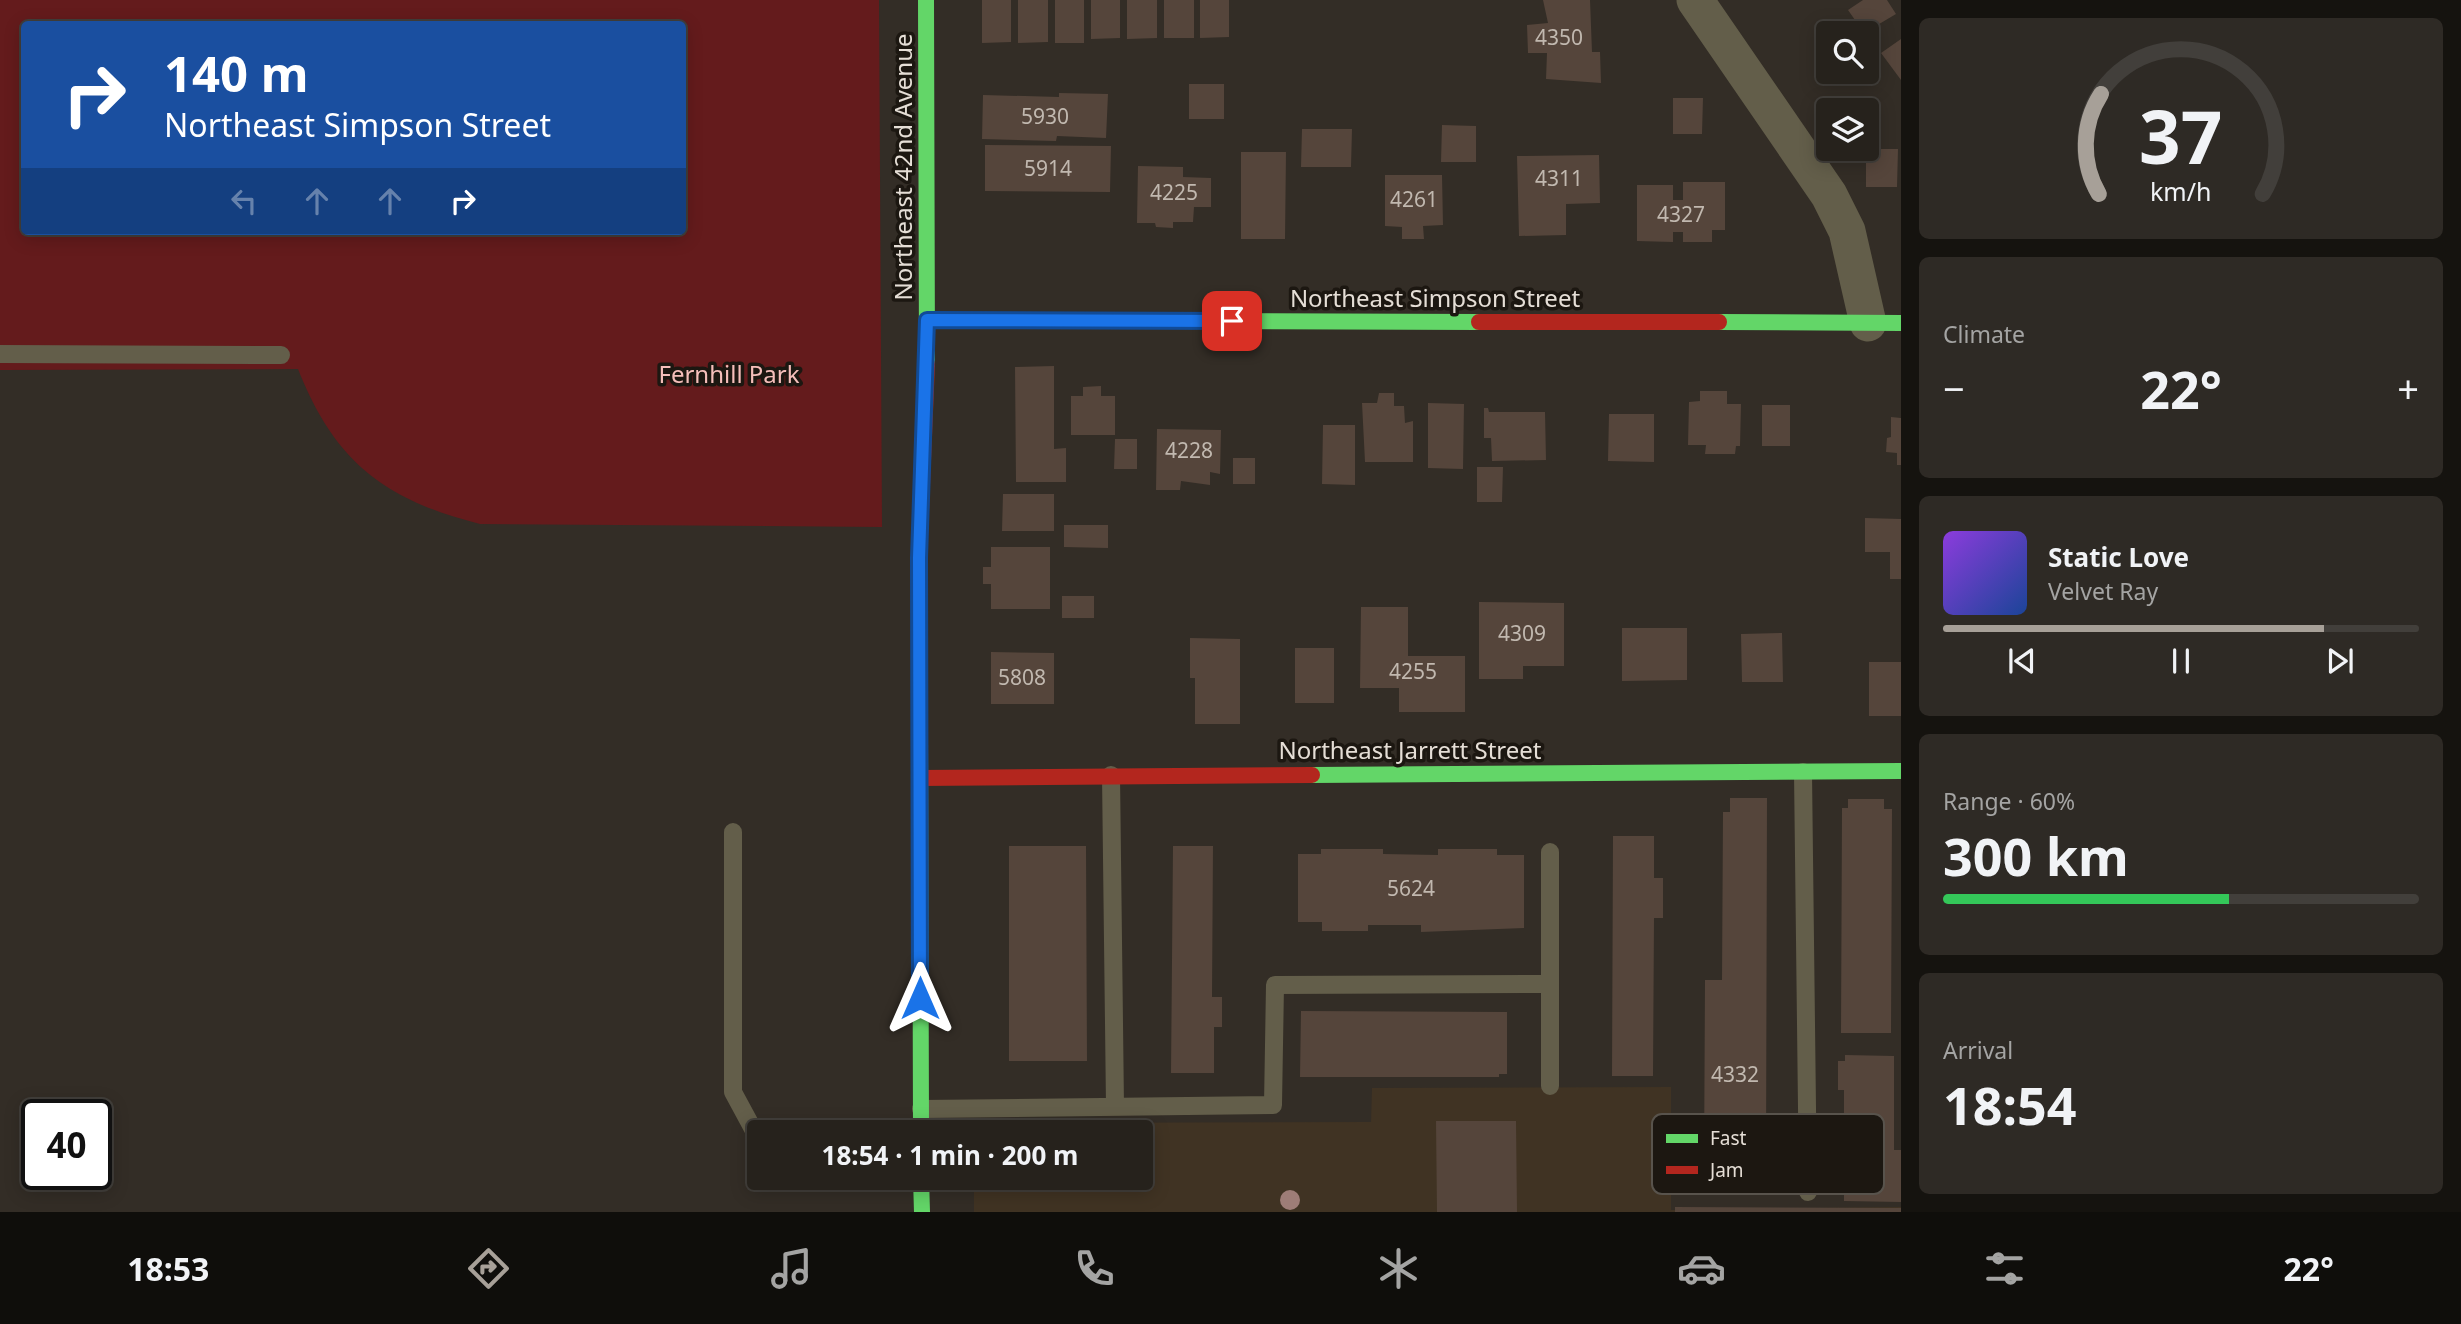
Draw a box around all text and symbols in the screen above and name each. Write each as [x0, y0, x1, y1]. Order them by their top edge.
map controls [1816, 21, 1879, 161]
button: search [1816, 21, 1879, 84]
house number: 4350 [1535, 23, 1583, 51]
street label: Northeast 42nd Avenue [886, 33, 919, 301]
text: 140 m [164, 40, 309, 106]
icon: right [49, 49, 140, 140]
text: 37 [2139, 87, 2223, 186]
button: layers [1816, 98, 1879, 161]
house number: 5930 [1021, 102, 1069, 130]
text: Northeast Simpson Street [164, 103, 551, 146]
house number: 5914 [1024, 154, 1072, 182]
house number: 4311 [1535, 164, 1583, 192]
text: km/h [2150, 174, 2212, 208]
house number: 4225 [1150, 178, 1198, 206]
icon: left [225, 182, 263, 220]
icon: ahead [298, 182, 336, 220]
icon: ahead [371, 182, 409, 220]
icon: right [444, 182, 482, 220]
house number: 4261 [1390, 185, 1438, 213]
house number: 4327 [1657, 200, 1705, 228]
street label: Northeast Simpson Street [1290, 281, 1580, 314]
pin [1202, 291, 1262, 351]
icon: arrive [1213, 302, 1251, 340]
text: Climate [1943, 318, 2025, 350]
text: 22° [2140, 353, 2222, 424]
park label: Fernhill Park [658, 357, 800, 390]
text: − [1943, 362, 1965, 414]
text: + [2397, 362, 2419, 414]
house number: 4228 [1165, 436, 1213, 464]
text: Static Love [2048, 539, 2189, 575]
text: Velvet Ray [2048, 575, 2158, 607]
house number: 4309 [1498, 619, 1546, 647]
icon: previous [2003, 642, 2041, 680]
icon: pause [2162, 642, 2200, 680]
icon: next [2321, 642, 2359, 680]
house number: 4255 [1389, 657, 1437, 685]
house number: 5808 [998, 663, 1046, 691]
street label: Northeast Jarrett Street [1278, 733, 1542, 766]
text: Range · 60% [1943, 785, 2075, 817]
text: 300 km [1943, 820, 2129, 891]
house number: 5624 [1387, 874, 1435, 902]
position arrow [883, 961, 957, 1035]
text: Arrival [1943, 1034, 2013, 1066]
house number: 4332 [1711, 1060, 1759, 1088]
text: 18:54 [1943, 1069, 2077, 1140]
speed limit sign: 40 [21, 1099, 112, 1190]
legend [1652, 1114, 1884, 1194]
text: Fast [1710, 1125, 1747, 1151]
text: 18:54 · 1 min · 200 m [822, 1137, 1078, 1173]
text: Jam [1708, 1157, 1744, 1183]
icon: directions [464, 1244, 513, 1293]
icon: music [767, 1244, 816, 1293]
icon: phone [1070, 1244, 1119, 1293]
icon: climate [1374, 1244, 1423, 1293]
icon: car [1677, 1244, 1726, 1293]
icon: filters [1980, 1244, 2029, 1293]
text: 18:53 [127, 1247, 209, 1290]
text: 22° [2284, 1247, 2334, 1290]

